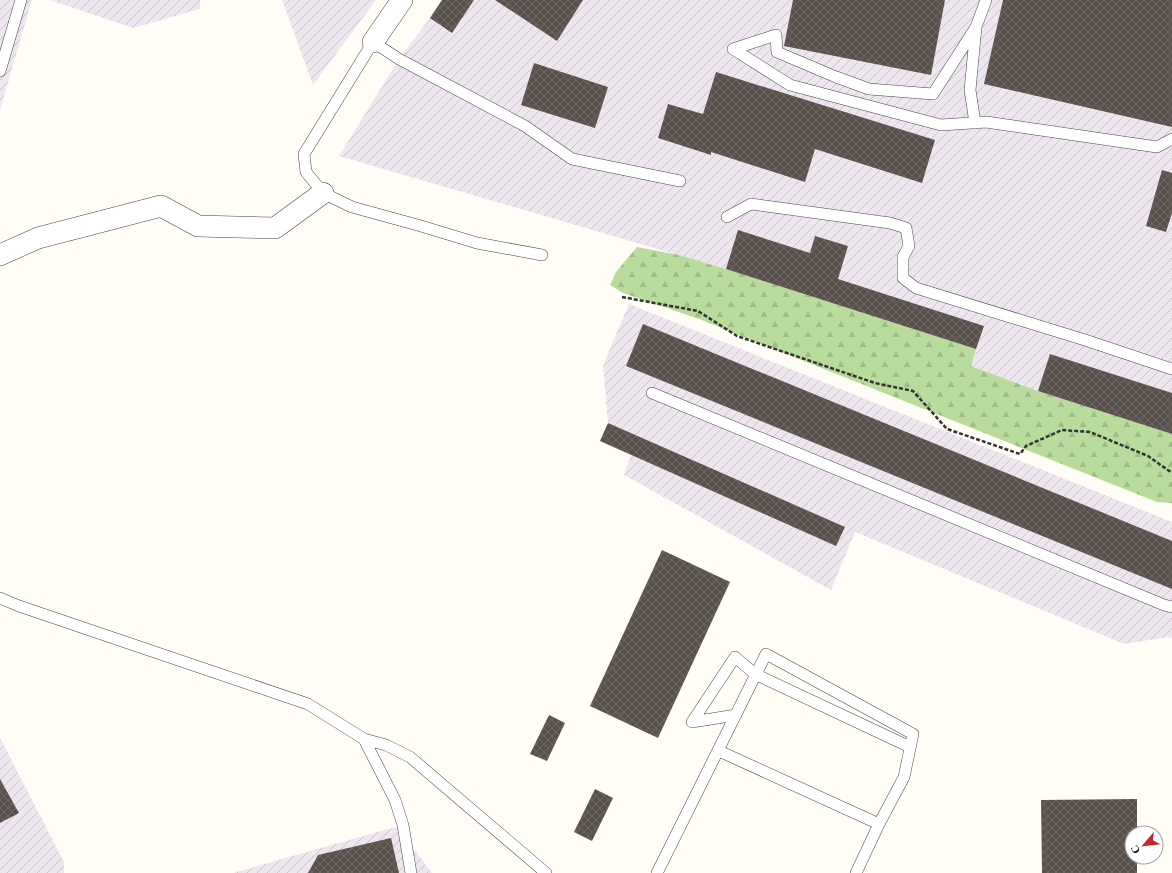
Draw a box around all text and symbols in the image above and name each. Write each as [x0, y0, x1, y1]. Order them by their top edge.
north arrow [1124, 825, 1164, 865]
text: С [1128, 843, 1142, 856]

